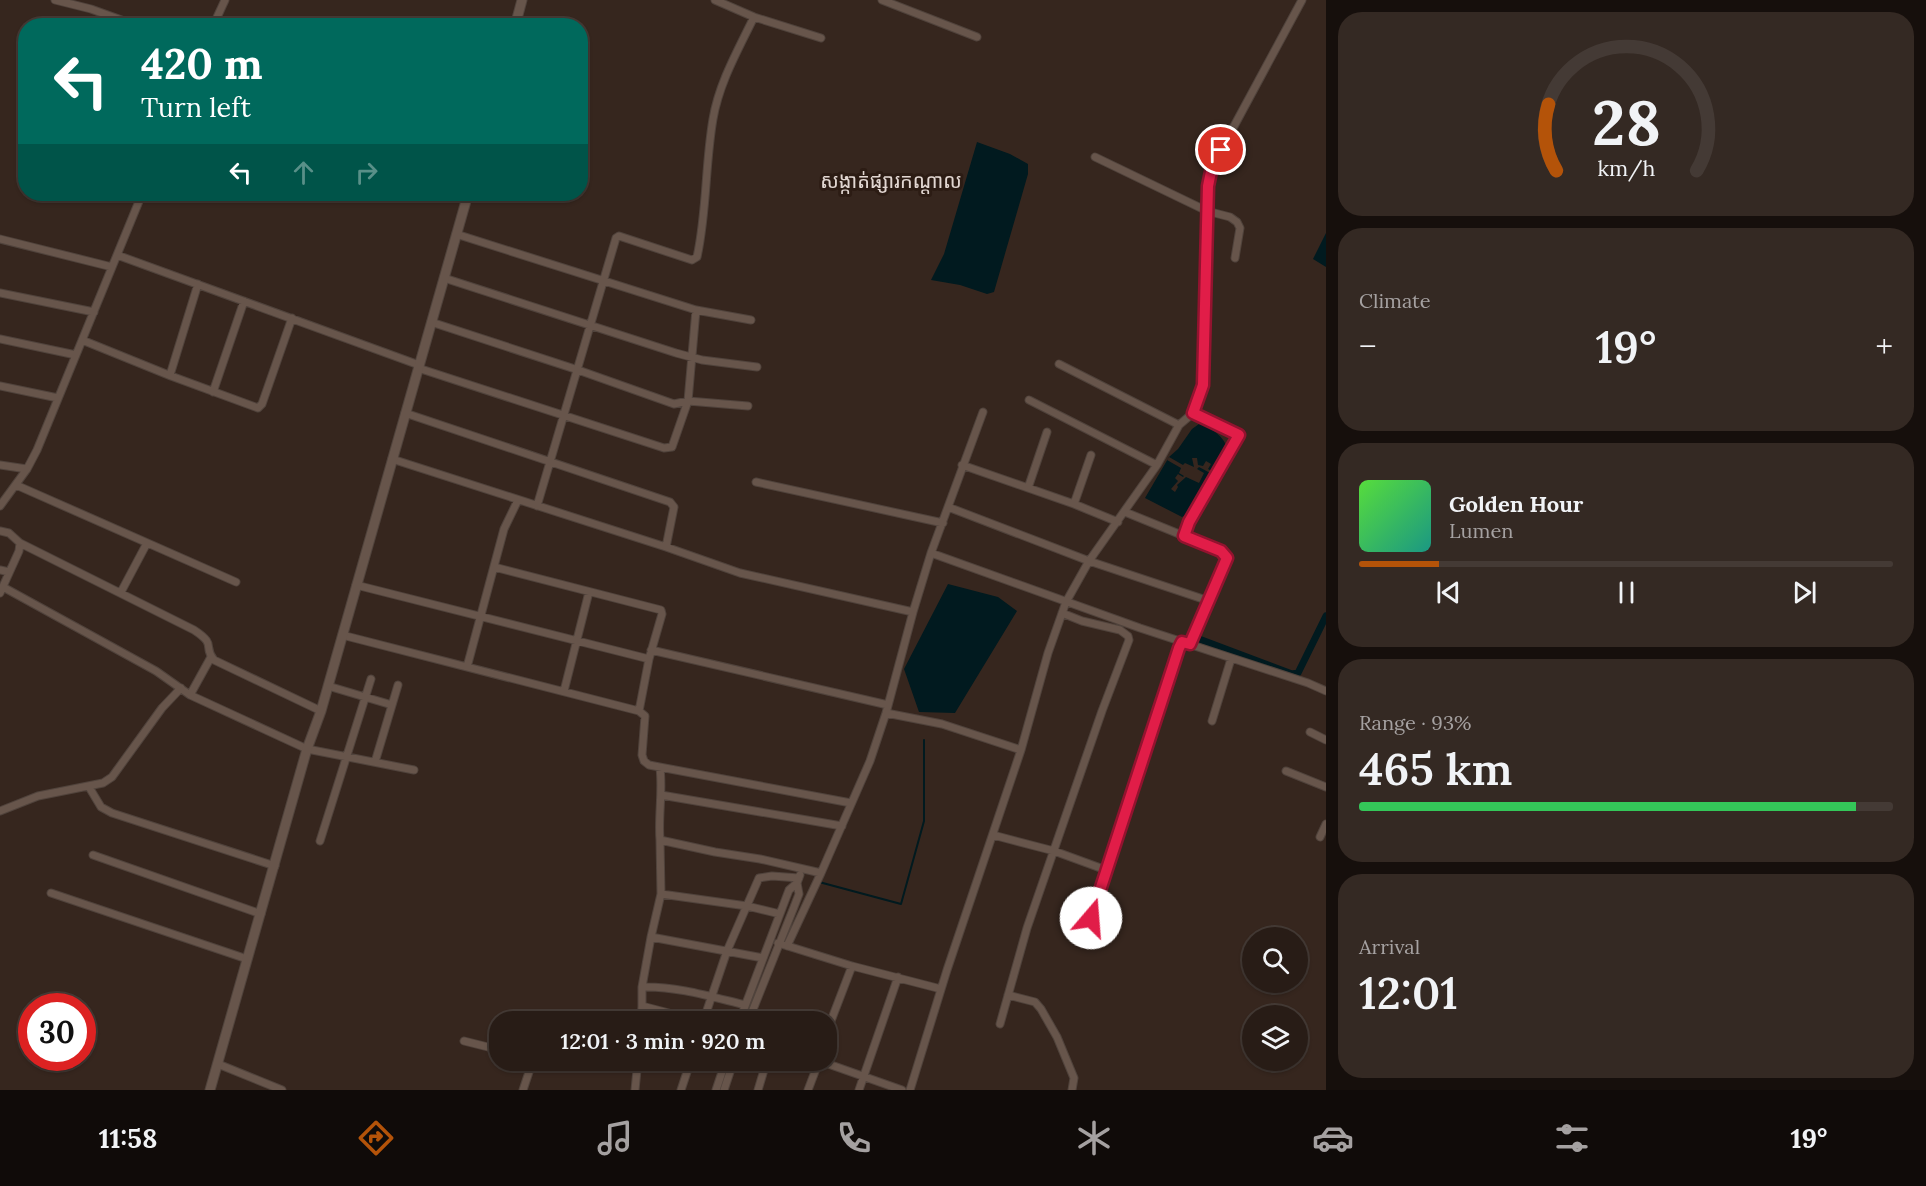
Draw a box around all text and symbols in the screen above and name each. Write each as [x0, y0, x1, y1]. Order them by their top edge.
text: 420 m [141, 37, 263, 91]
icon: left [42, 42, 120, 120]
text: 28 [1592, 82, 1660, 162]
text: Turn left [141, 90, 251, 124]
pin [1195, 124, 1246, 175]
icon: arrive [1204, 133, 1237, 166]
text: km/h [1597, 154, 1655, 182]
icon: left [224, 156, 257, 189]
icon: ahead [287, 156, 320, 189]
icon: right [350, 156, 383, 189]
district label: សង្កាត់ផ្សារកណ្ដាល [820, 168, 962, 194]
text: Climate [1359, 288, 1431, 313]
text: 19° [1595, 318, 1657, 375]
text: − [1359, 325, 1377, 367]
text: + [1876, 325, 1893, 367]
text: Golden Hour [1449, 490, 1583, 518]
text: Lumen [1449, 518, 1513, 543]
icon: previous [1432, 576, 1465, 609]
icon: pause [1610, 576, 1643, 609]
icon: next [1788, 576, 1821, 609]
text: Range · 93% [1359, 710, 1471, 735]
text: 465 km [1359, 740, 1513, 797]
position arrow [1059, 886, 1123, 950]
map controls [1242, 927, 1308, 1071]
button: search [1242, 927, 1308, 993]
text: Arrival [1359, 934, 1420, 959]
text: 12:01 [1359, 964, 1458, 1021]
speed limit sign: 30 [18, 993, 96, 1071]
button: layers [1242, 1005, 1308, 1071]
text: 12:01 · 3 min · 920 m [561, 1027, 765, 1055]
icon: directions [355, 1117, 397, 1159]
icon: music [594, 1117, 636, 1159]
icon: phone [833, 1117, 875, 1159]
icon: climate [1073, 1117, 1115, 1159]
icon: car [1312, 1117, 1354, 1159]
icon: filters [1551, 1117, 1593, 1159]
text: 11:58 [99, 1121, 157, 1155]
text: 19° [1790, 1121, 1827, 1155]

